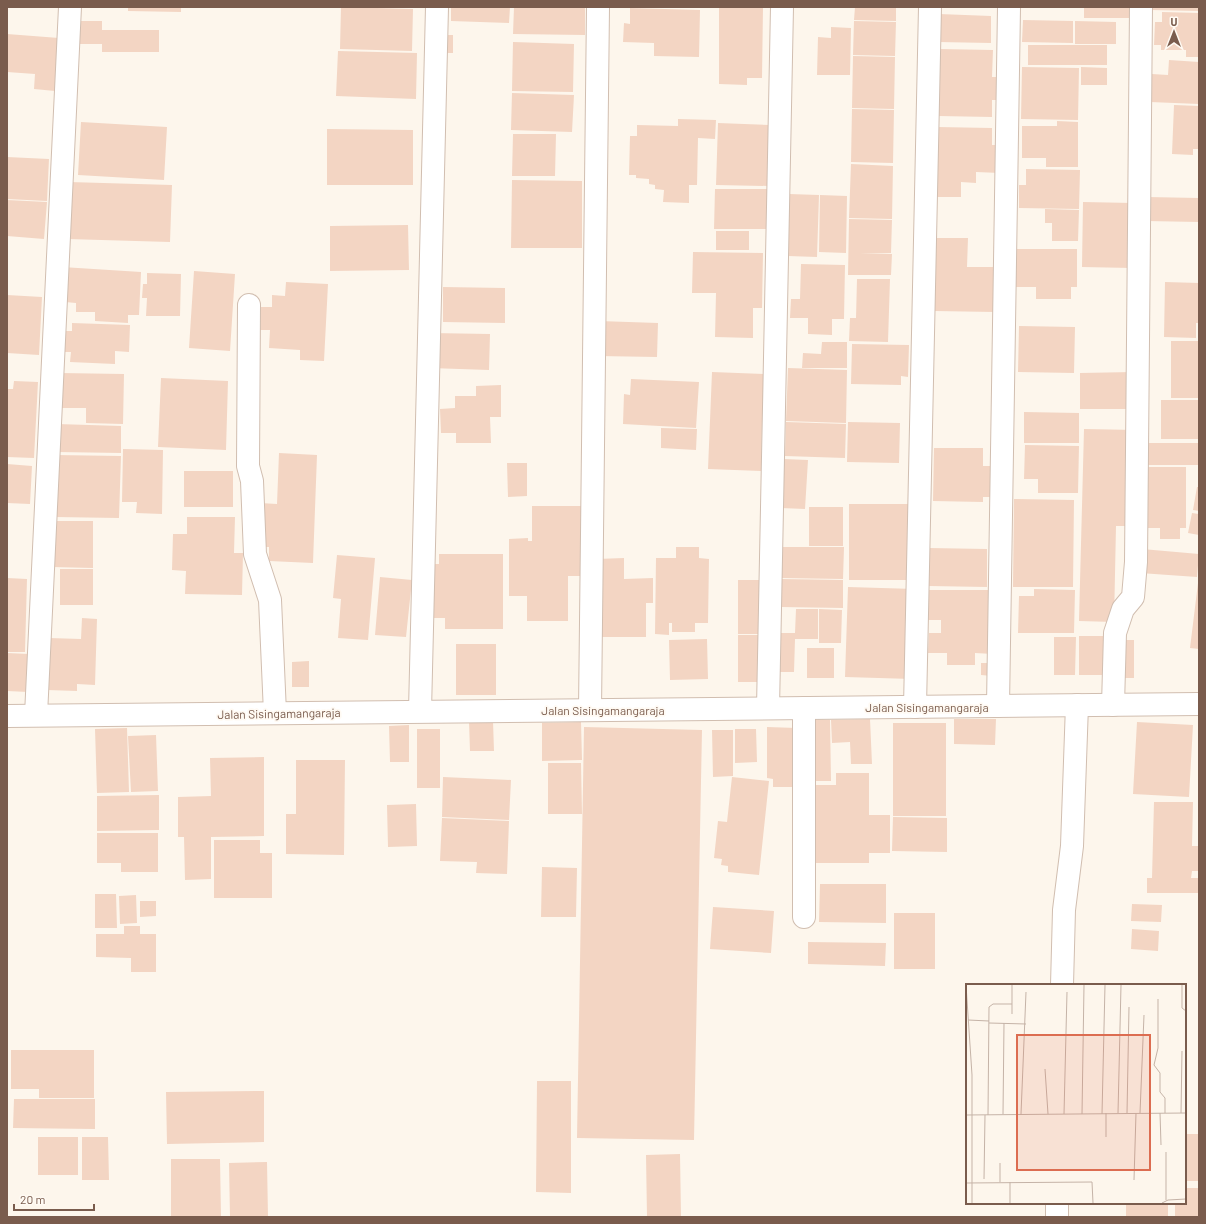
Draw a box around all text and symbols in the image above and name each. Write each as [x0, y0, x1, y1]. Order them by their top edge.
north arrow [1154, 12, 1194, 52]
text: U [1171, 15, 1178, 28]
street label: Jalan Sisingamangaraja [865, 700, 989, 714]
street label: Jalan Sisingamangaraja [541, 703, 665, 717]
street label: Jalan Sisingamangaraja [217, 705, 341, 721]
inset map [966, 984, 1186, 1204]
scale bar [14, 1186, 94, 1212]
text: 20 m [20, 1192, 46, 1206]

